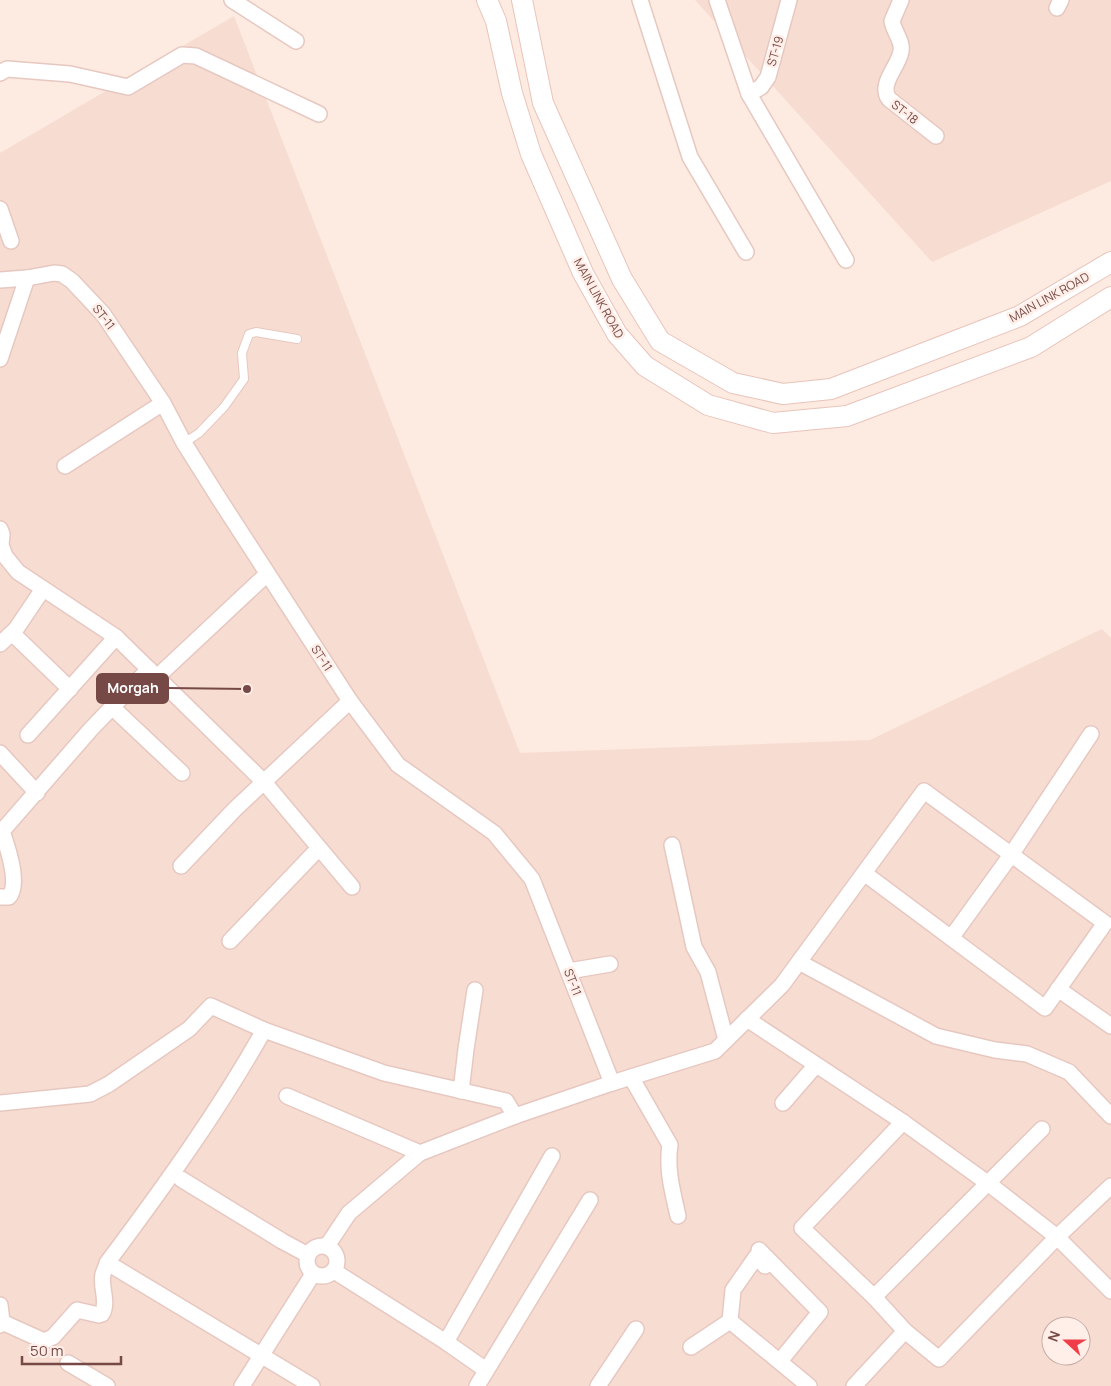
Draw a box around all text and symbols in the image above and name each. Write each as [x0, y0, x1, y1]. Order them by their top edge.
street label: ST-19 [763, 34, 787, 68]
street label: ST-18 [888, 96, 922, 128]
street label: MAIN LINK ROAD [570, 255, 628, 341]
street label: MAIN LINK ROAD [1006, 268, 1092, 326]
street label: ST-11 [89, 301, 119, 333]
street label: ST-11 [307, 642, 337, 674]
callout: Morgah [97, 674, 168, 703]
text: Morgah [107, 678, 159, 697]
street label: ST-11 [560, 966, 586, 998]
north arrow [1041, 1316, 1091, 1366]
text: N [1043, 1328, 1064, 1344]
scale bar [22, 1334, 121, 1366]
text: 50 m [30, 1340, 64, 1361]

